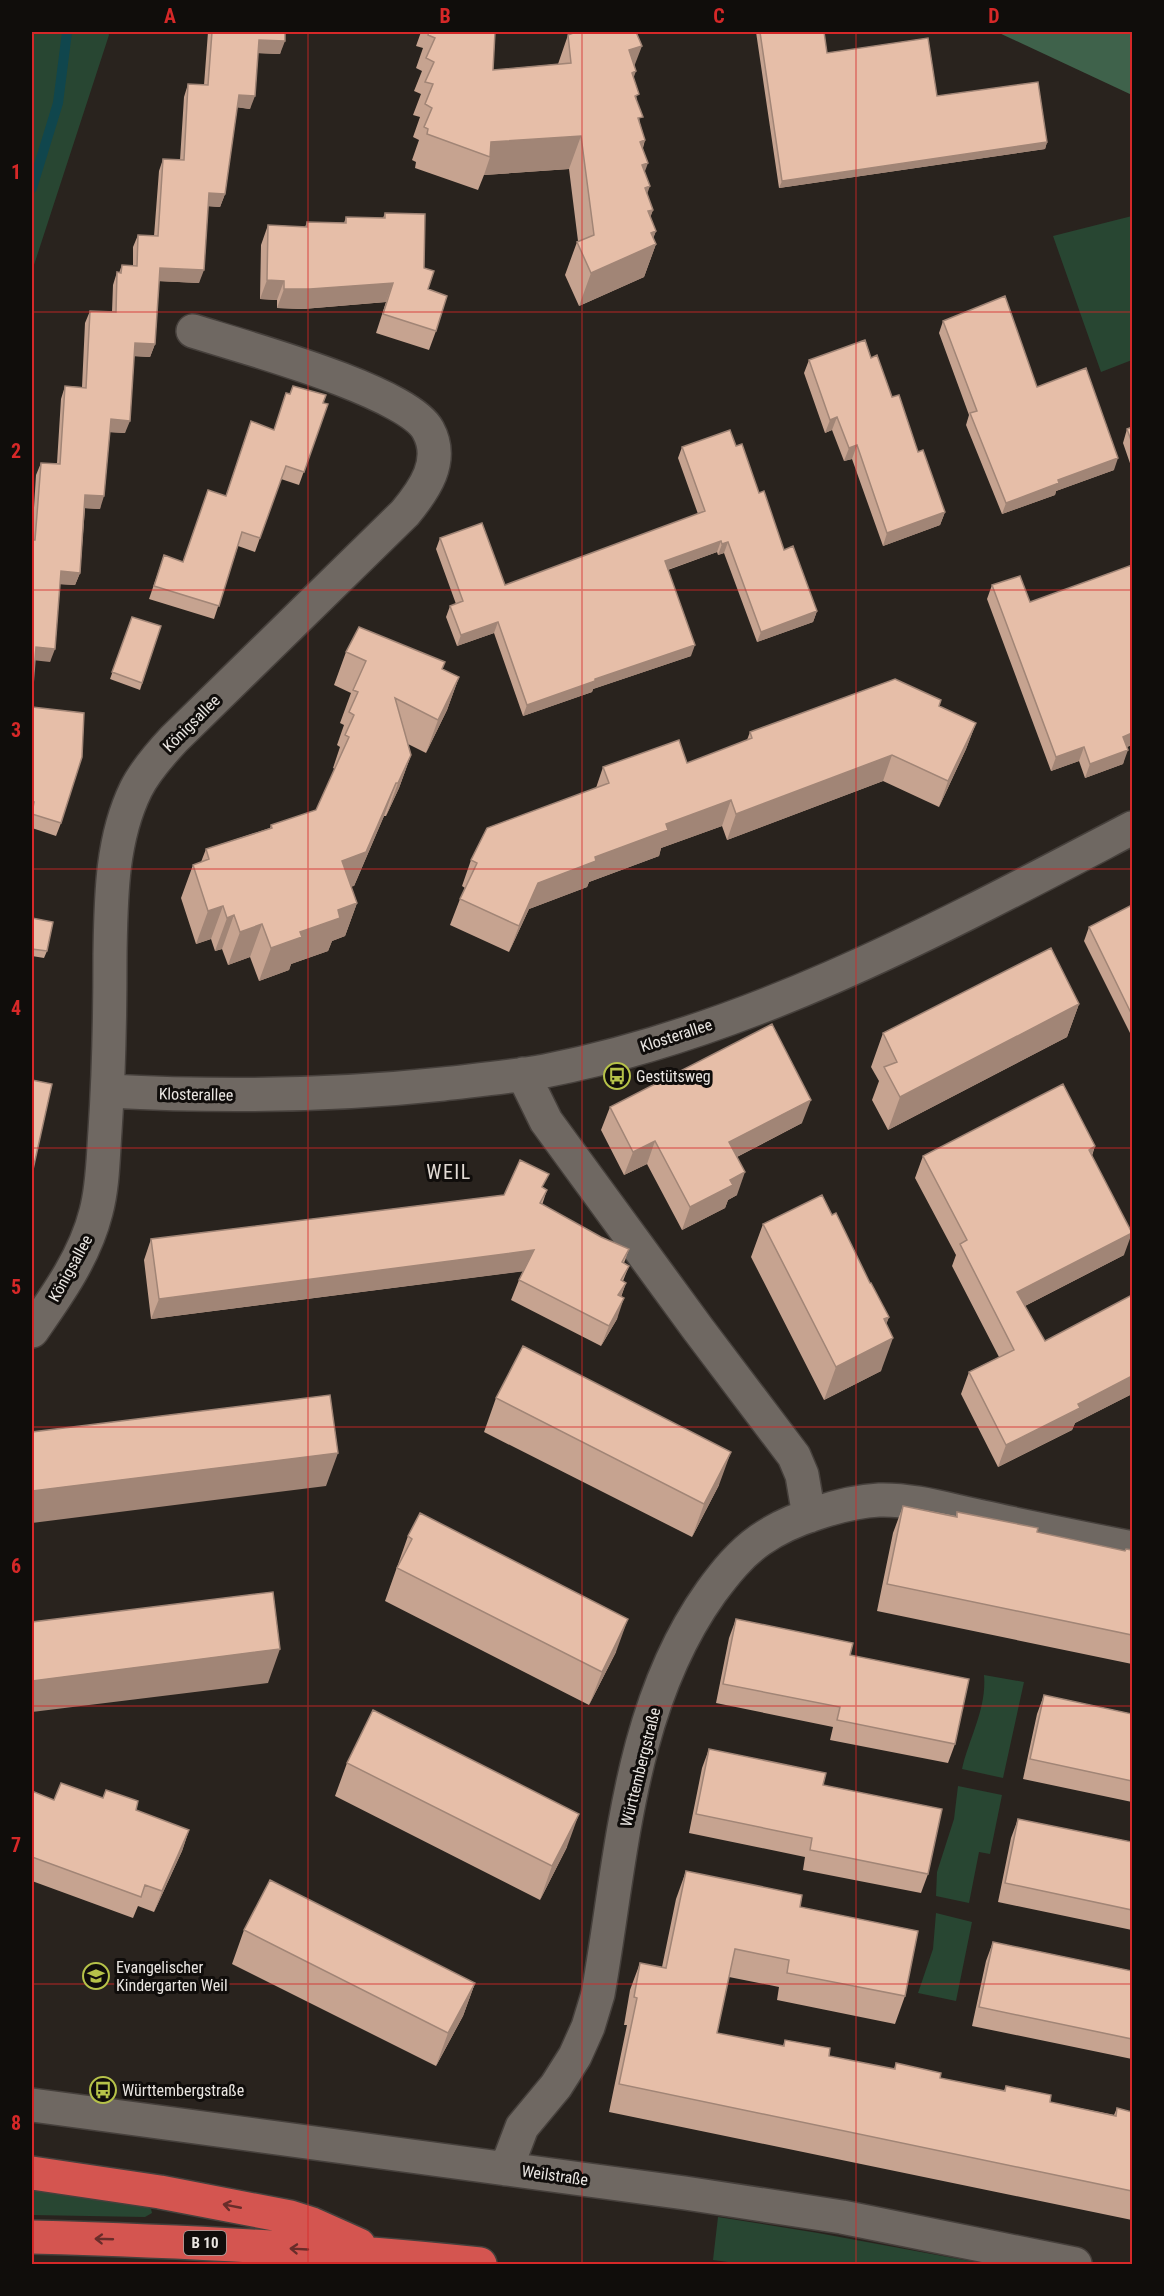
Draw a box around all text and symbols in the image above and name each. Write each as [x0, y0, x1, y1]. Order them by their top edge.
text: A [164, 4, 176, 28]
text: B [439, 4, 451, 28]
text: C [713, 4, 725, 28]
text: D [988, 4, 1000, 28]
text: 1 [11, 160, 21, 184]
text: 2 [11, 439, 21, 463]
street label: Königsallee [159, 691, 224, 756]
text: 3 [11, 718, 21, 742]
text: 4 [11, 996, 21, 1020]
street label: Klosterallee [638, 1015, 715, 1056]
bus stop icon: Gestütsweg [602, 1061, 632, 1091]
place label: Gestütsweg [636, 1067, 711, 1086]
street label: Klosterallee [159, 1084, 233, 1105]
district label: WEIL [426, 1160, 472, 1184]
street label: Königsallee [44, 1232, 96, 1305]
text: 5 [11, 1275, 21, 1299]
text: 6 [11, 1554, 21, 1578]
street label: Württembergstraße [616, 1706, 664, 1829]
text: 7 [11, 1833, 21, 1857]
place label: Evangelischer Kindergarten Weil [116, 1958, 228, 1995]
school or university icon: Evangelischer Kindergarten Weil [81, 1961, 111, 1991]
bus stop icon: Württembergstraße [88, 2075, 118, 2105]
place label: Württembergstraße [122, 2081, 244, 2100]
text: 8 [11, 2111, 21, 2135]
street label: Weilstraße [520, 2161, 589, 2190]
one-way arrow [223, 2200, 242, 2211]
road number: B 10 [184, 2231, 226, 2255]
one-way arrow [94, 2233, 114, 2244]
one-way arrow [289, 2243, 309, 2254]

